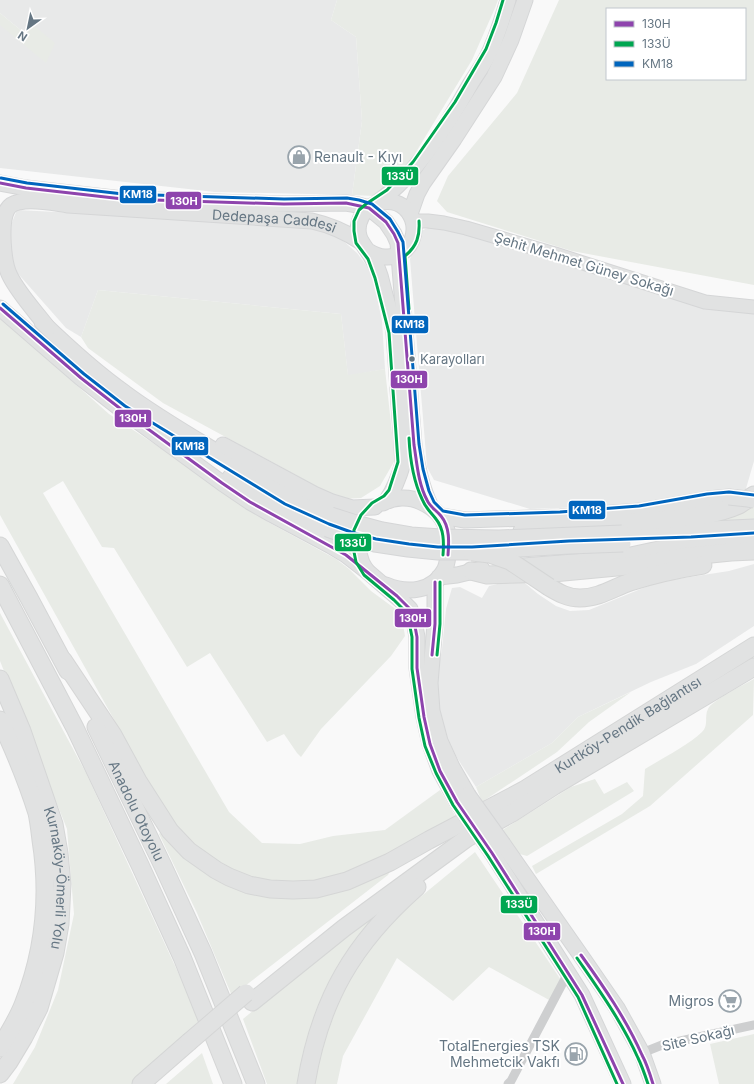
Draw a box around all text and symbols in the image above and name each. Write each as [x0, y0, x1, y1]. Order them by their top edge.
north arrow [8, 8, 48, 48]
legend [606, 8, 746, 80]
text: 130H [642, 16, 671, 31]
text: N [15, 28, 30, 45]
text: 133Ü [642, 36, 671, 51]
text: KM18 [642, 56, 673, 71]
shop icon: Renault - Kıyı [286, 144, 312, 170]
place label: Renault - Kıyı [314, 148, 402, 165]
line badge: 133Ü [381, 166, 419, 186]
text: 133Ü [387, 169, 414, 183]
line badge: KM18 [119, 185, 157, 204]
text: KM18 [123, 187, 153, 201]
line badge: 130H [165, 191, 202, 210]
text: 130H [170, 194, 198, 208]
street label: Dedepaşa Caddesi [212, 205, 339, 236]
street label: Şehit Mehmet Güney Sokağı [492, 228, 676, 299]
line badge: KM18 [391, 315, 429, 334]
text: KM18 [395, 317, 425, 331]
place label: Karayolları [420, 351, 485, 367]
marker: Karayolları [407, 354, 417, 364]
line badge: 130H [390, 370, 428, 389]
text: 130H [395, 372, 423, 386]
line badge: 130H [114, 409, 152, 428]
text: 130H [119, 411, 147, 425]
line badge: KM18 [171, 436, 209, 456]
text: KM18 [175, 439, 205, 453]
line badge: KM18 [568, 500, 606, 520]
text: KM18 [572, 503, 602, 517]
line badge: 133Ü [334, 533, 372, 552]
text: 133Ü [340, 536, 367, 550]
line badge: 130H [394, 608, 432, 628]
text: 130H [399, 611, 427, 625]
street label: Kurtköy-Pendik Bağlantısı [551, 672, 704, 777]
street label: Anadolu Otoyolu [105, 758, 168, 864]
street label: Kurnaköy-Ömerli Yolu [41, 804, 71, 951]
line badge: 133Ü [500, 895, 538, 914]
text: 133Ü [506, 897, 533, 911]
line badge: 130H [523, 922, 561, 941]
text: 130H [528, 924, 556, 938]
supermarket icon: Migros [717, 988, 743, 1014]
place label: Migros [669, 992, 714, 1009]
street label: Site Sokağı [660, 1021, 736, 1054]
place label: TotalEnergies TSK Mehmetcik Vakfı [439, 1037, 561, 1070]
fuel station icon: TotalEnergies TSK Mehmetcik Vakfı [563, 1041, 589, 1067]

